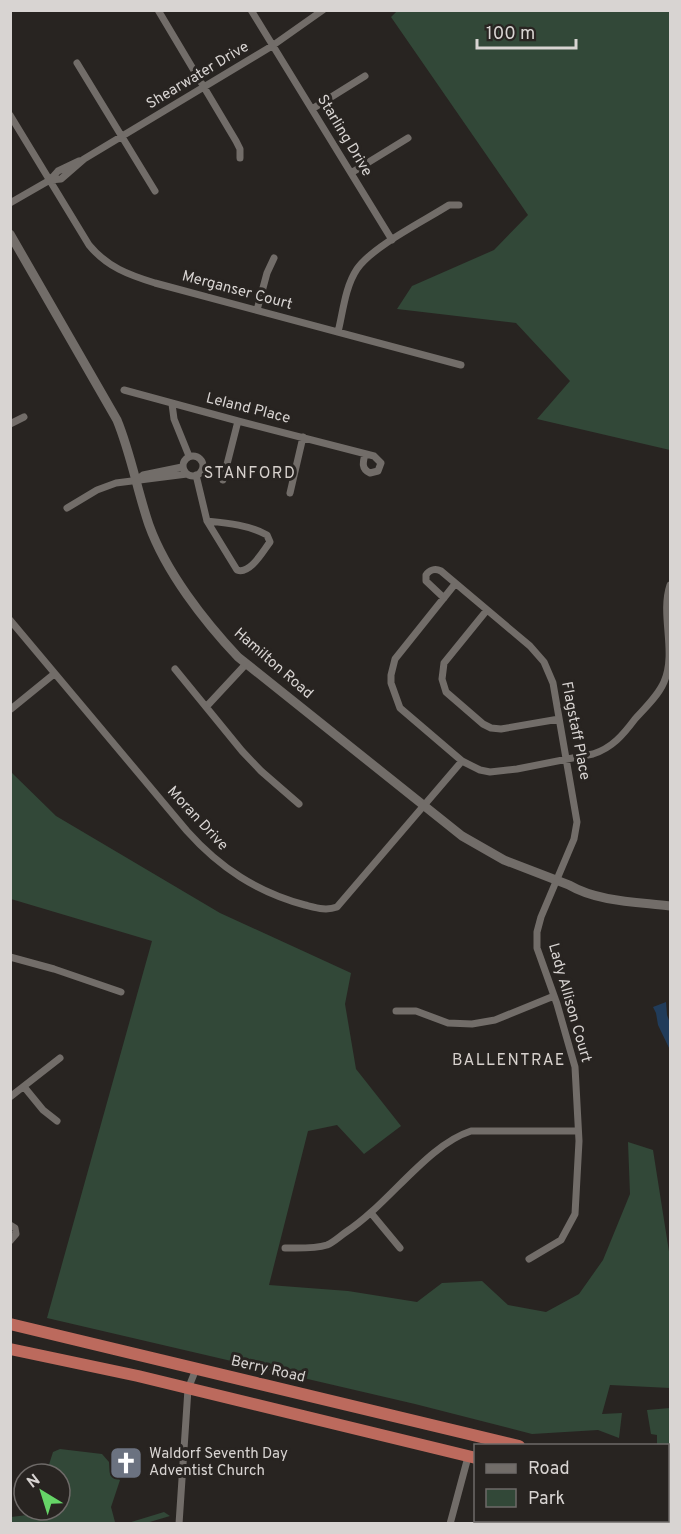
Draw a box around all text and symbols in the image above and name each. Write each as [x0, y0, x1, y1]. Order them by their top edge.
scale bar [477, 12, 576, 50]
text: 100 m [486, 23, 535, 46]
street label: Shearwater Drive [143, 38, 253, 114]
street label: Starling Drive [312, 92, 376, 180]
street label: Merganser Court [180, 267, 294, 315]
street label: Leland Place [204, 389, 292, 429]
district label: STANFORD [204, 464, 296, 484]
street label: Hamilton Road [229, 624, 317, 704]
street label: Flagstaff Place [556, 680, 594, 782]
street label: Moran Drive [162, 783, 232, 855]
street label: Lady Allison Court [543, 941, 595, 1065]
district label: BALLENTRAE [452, 1051, 566, 1071]
street label: Berry Road [229, 1352, 307, 1388]
legend [474, 1444, 669, 1522]
church icon: Waldorf Seventh Day Adventist Church [108, 1445, 144, 1481]
place label: Waldorf Seventh Day Adventist Church [149, 1445, 288, 1481]
text: Road [528, 1458, 570, 1481]
north arrow [12, 1462, 72, 1522]
text: N [23, 1470, 45, 1493]
text: Park [528, 1488, 565, 1511]

